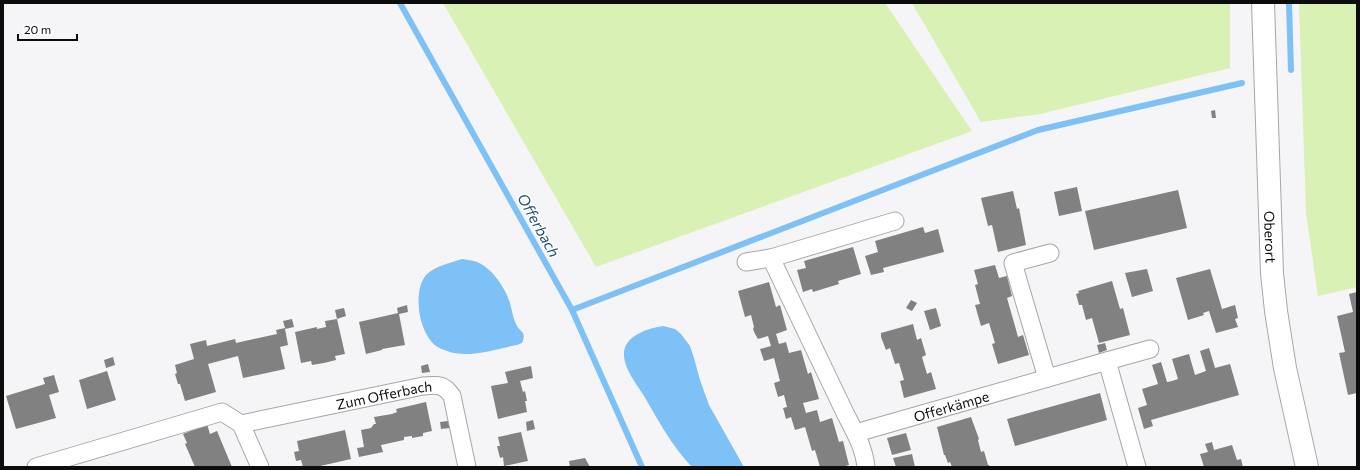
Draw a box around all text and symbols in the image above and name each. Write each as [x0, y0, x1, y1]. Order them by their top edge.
scale bar [18, 16, 77, 42]
text: 20 m [24, 22, 51, 36]
water label: Offerbach [514, 190, 564, 260]
street label: Oberort [1261, 210, 1280, 263]
street label: Zum Offerbach [334, 377, 433, 412]
street label: Offerkämpe [912, 387, 991, 425]

